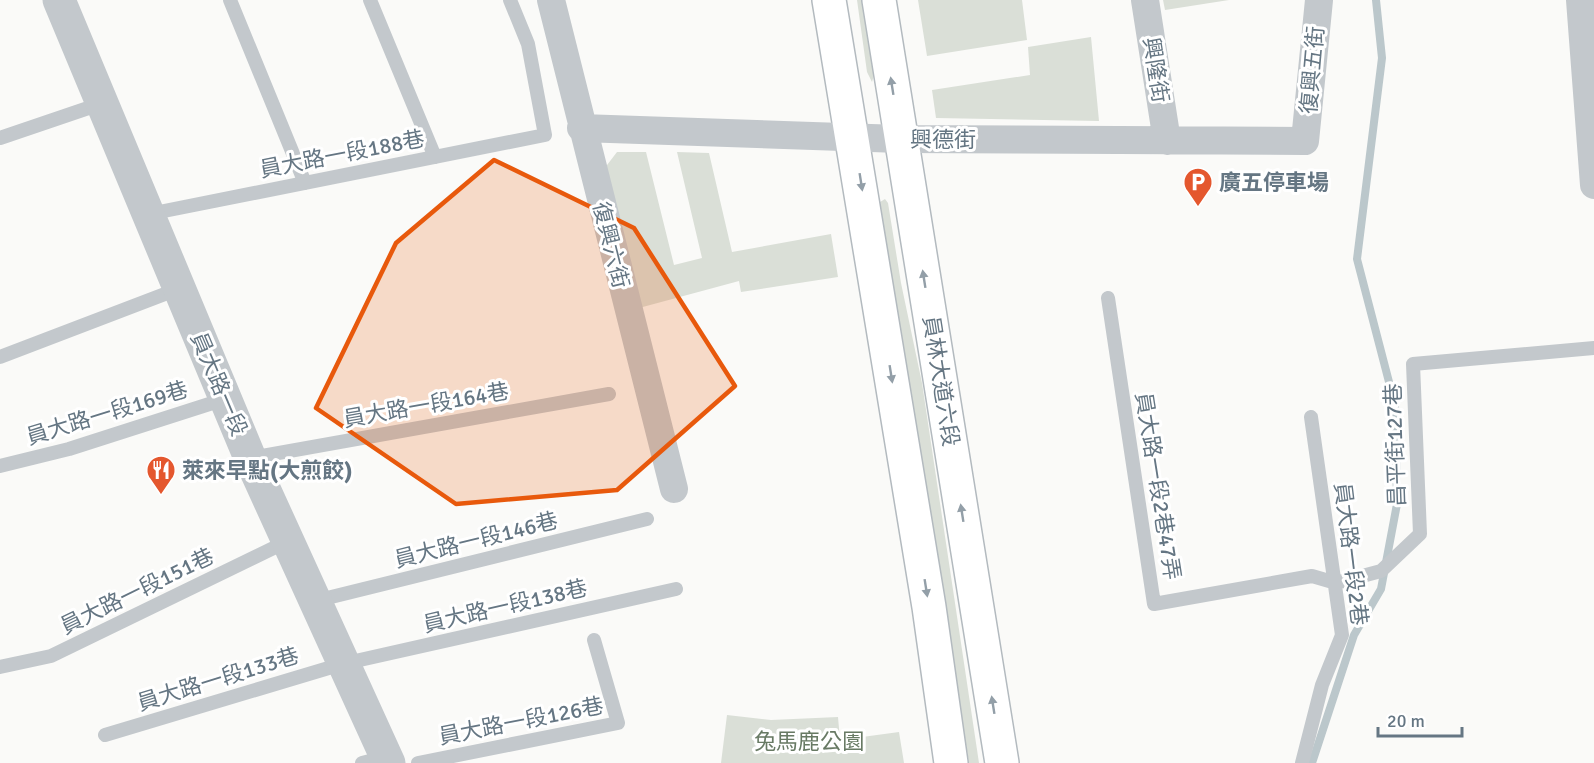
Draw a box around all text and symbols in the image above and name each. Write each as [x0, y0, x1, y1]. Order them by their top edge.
street label: 復興五街 [1295, 25, 1329, 115]
street label: 興隆街 [1138, 35, 1174, 105]
one-way arrow [888, 77, 897, 96]
street label: 員大路一段188巷 [257, 125, 427, 183]
street label: 興德街 [910, 126, 976, 153]
parking icon: 廣五停車場 [1182, 166, 1214, 208]
place label: 廣五停車場 [1219, 169, 1329, 196]
one-way arrow [856, 172, 865, 191]
street label: 復興六街 [587, 199, 635, 291]
one-way arrow [919, 269, 928, 288]
street label: 員林大道六段 [917, 314, 965, 448]
street label: 員大路一段 [185, 328, 253, 440]
one-way arrow [887, 365, 896, 384]
street label: 員大路一段169巷 [23, 376, 191, 450]
street label: 員大路一段164巷 [341, 377, 511, 433]
street label: 昌平街127巷 [1379, 383, 1411, 507]
street label: 員大路一段2巷47弄 [1130, 390, 1186, 582]
restaurant icon: 萊來早點(大煎餃) [145, 454, 177, 496]
place label: 萊來早點(大煎餃) [182, 457, 353, 484]
street label: 員大路一段2巷 [1329, 481, 1373, 627]
one-way arrow [957, 503, 966, 522]
street label: 員大路一段146巷 [391, 507, 561, 573]
street label: 員大路一段151巷 [56, 542, 218, 640]
street label: 員大路一段138巷 [420, 574, 590, 638]
one-way arrow [921, 578, 930, 597]
street label: 員大路一段133巷 [134, 642, 302, 716]
street label: 員大路一段126巷 [436, 692, 606, 750]
one-way arrow [988, 696, 997, 715]
scale bar [1378, 700, 1462, 738]
text: 20 m [1387, 710, 1425, 732]
park label: 兔馬鹿公園 [754, 728, 864, 755]

